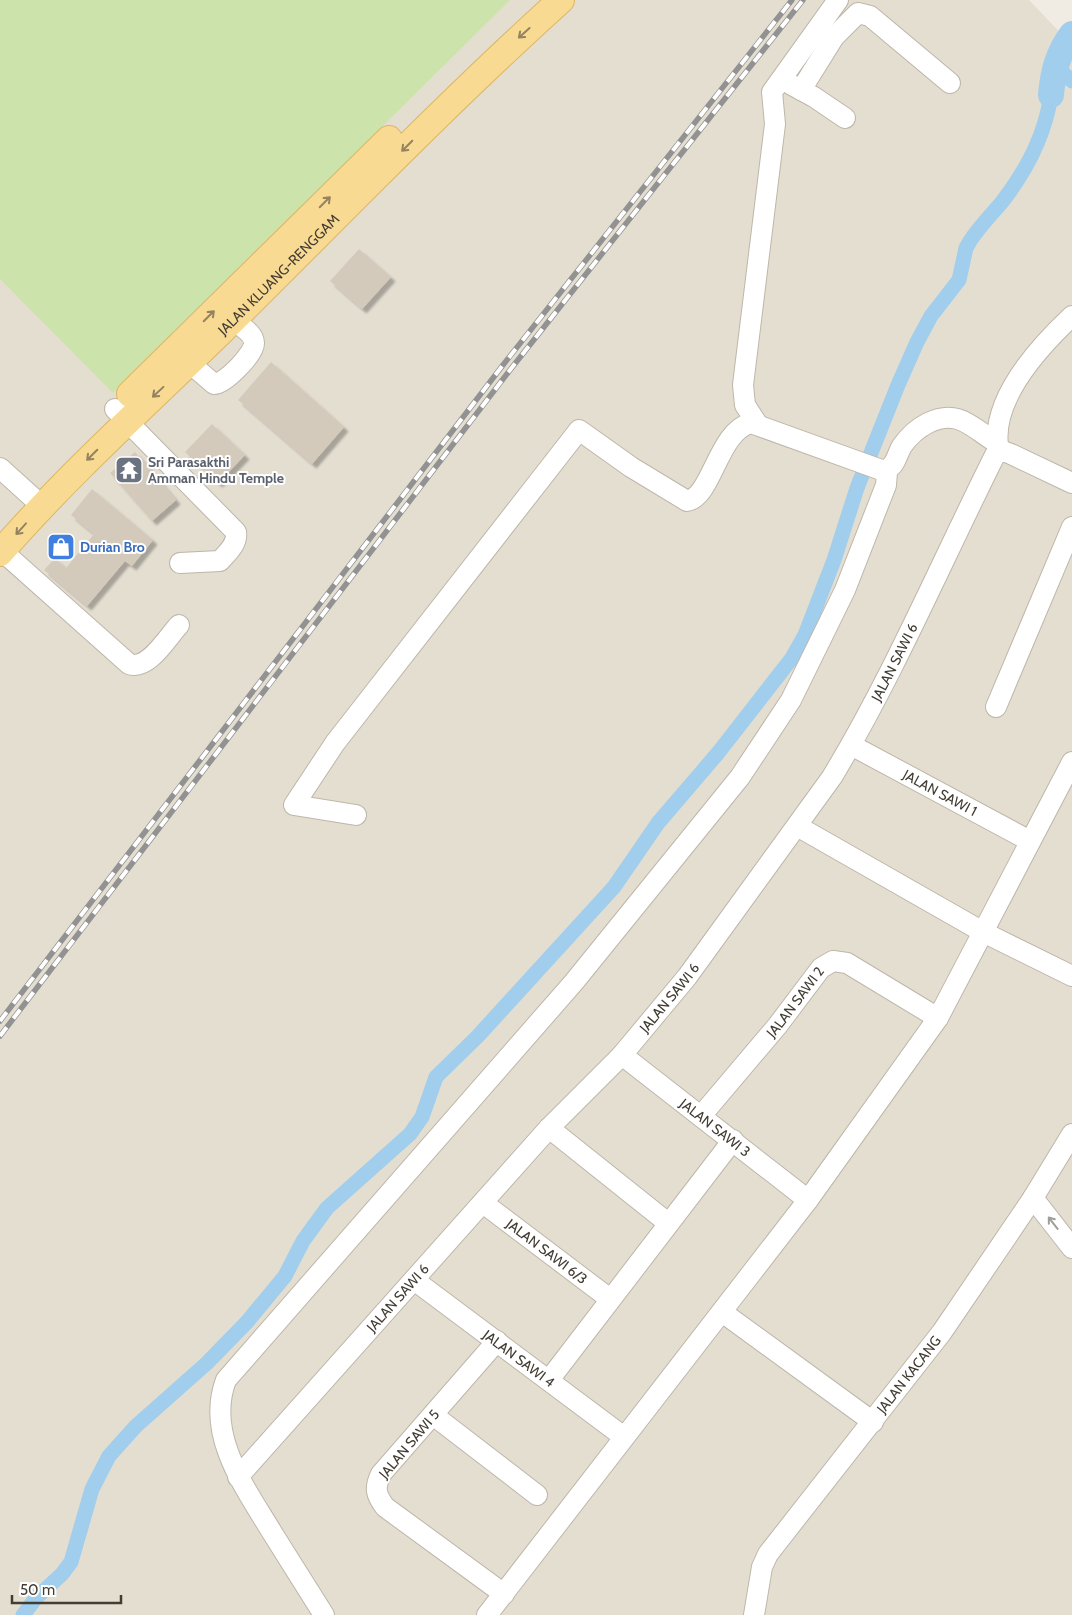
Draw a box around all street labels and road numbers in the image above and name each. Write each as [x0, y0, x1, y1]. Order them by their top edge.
street label: JALAN KLUANG-RENGGAM [213, 210, 343, 340]
street label: JALAN SAWI 6 [867, 620, 922, 705]
street label: JALAN SAWI 1 [899, 765, 980, 820]
street label: JALAN SAWI 6 [635, 959, 703, 1037]
street label: JALAN SAWI 2 [762, 963, 828, 1042]
street label: JALAN SAWI 3 [675, 1094, 754, 1161]
street label: JALAN SAWI 6/3 [502, 1214, 591, 1288]
street label: JALAN SAWI 6 [362, 1260, 433, 1336]
street label: JALAN SAWI 4 [479, 1325, 558, 1391]
street label: JALAN KACANG [872, 1332, 945, 1418]
street label: JALAN SAWI 5 [374, 1406, 443, 1483]

